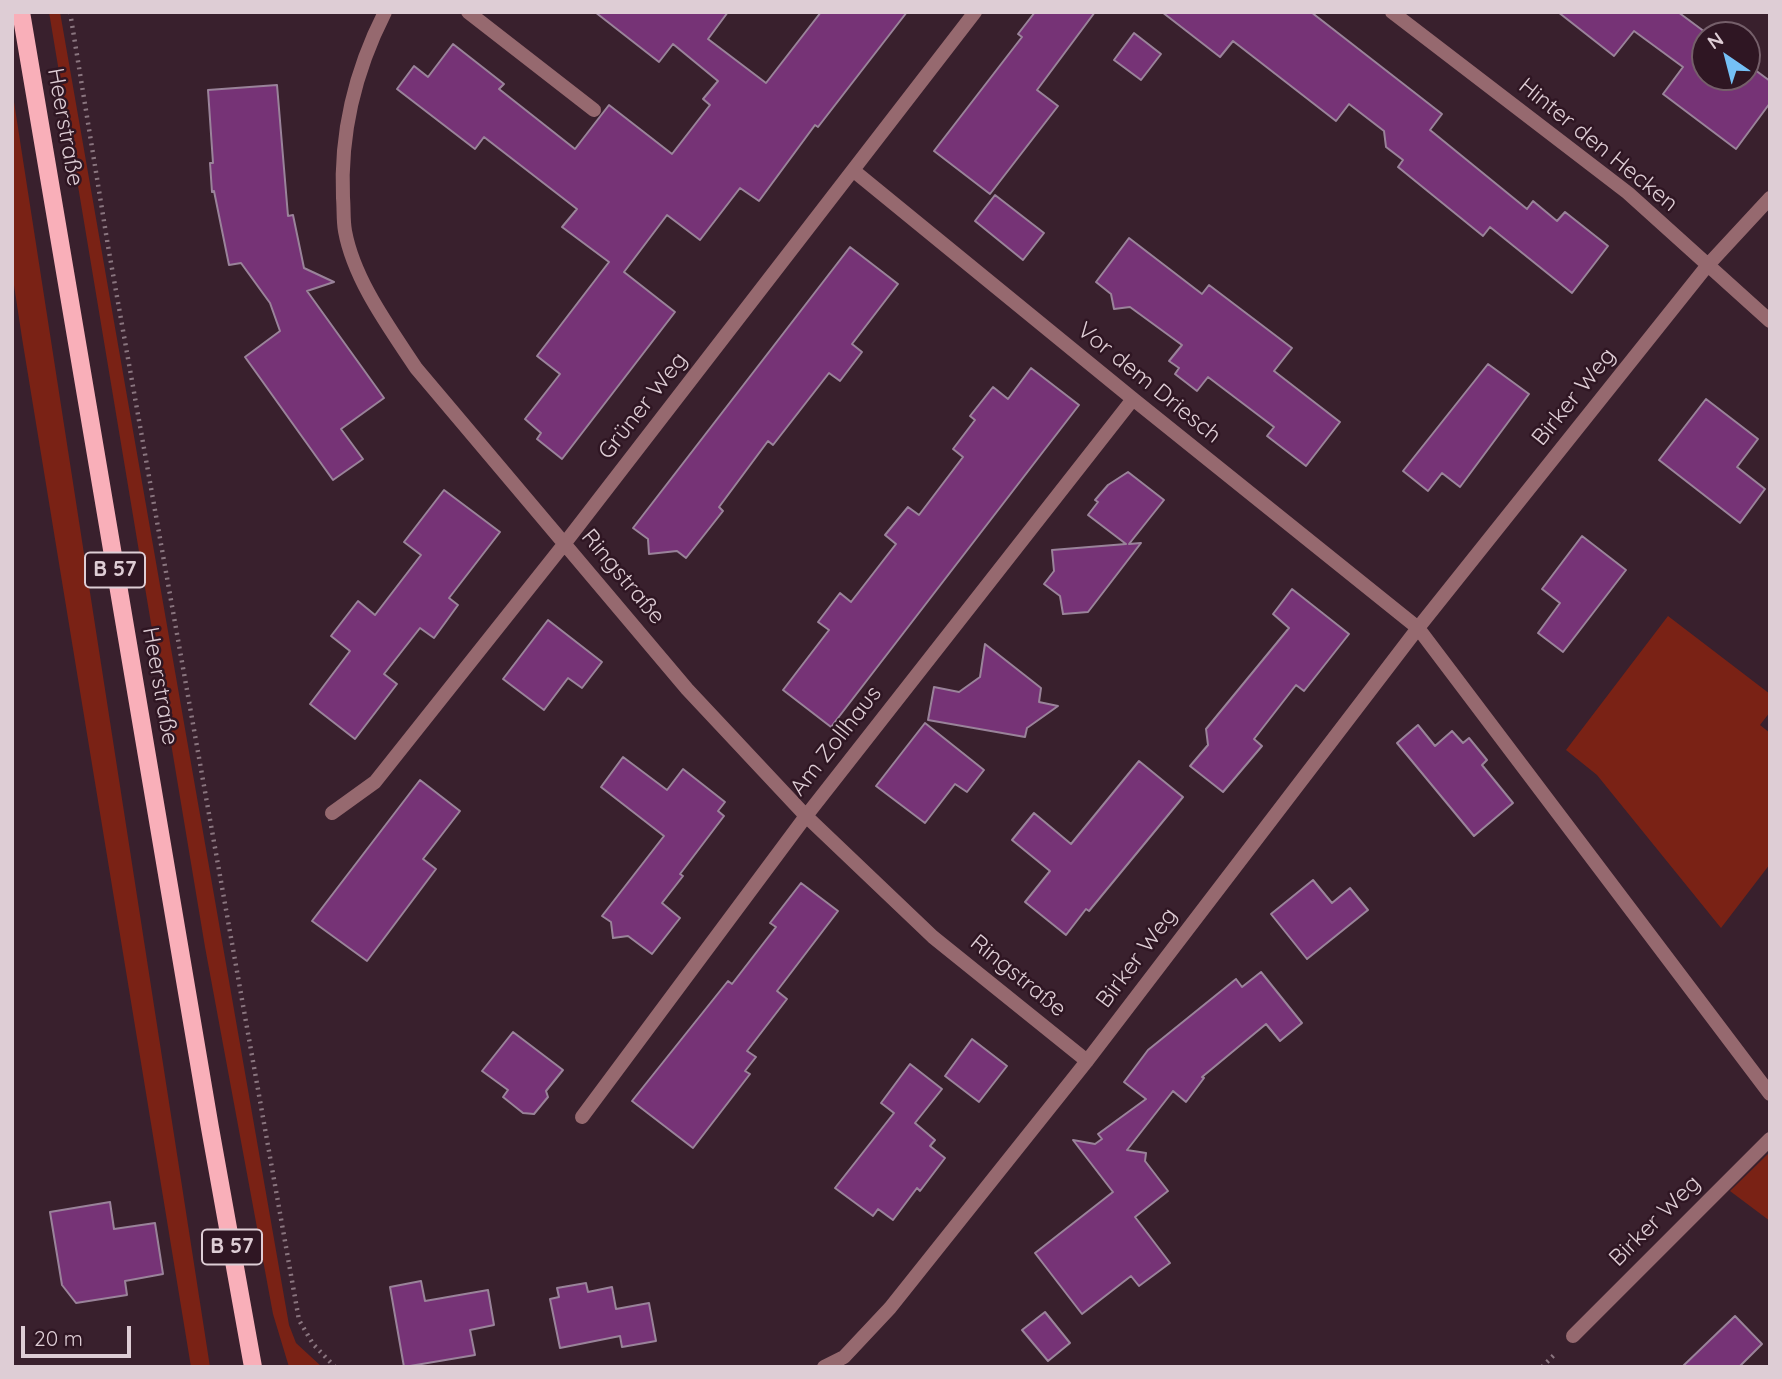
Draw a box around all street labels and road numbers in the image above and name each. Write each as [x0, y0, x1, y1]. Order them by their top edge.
street label: Heerstraße [41, 66, 89, 188]
street label: Hinter den Hecken [1513, 72, 1683, 218]
street label: Vor dem Driesch [1072, 317, 1226, 449]
street label: Birker Weg [1526, 343, 1622, 451]
street label: Grüner Weg [593, 347, 693, 465]
street label: Ringstraße [575, 524, 671, 630]
road number: B 57 [85, 552, 145, 588]
street label: Heerstraße [136, 625, 184, 747]
street label: Am Zollhaus [785, 681, 887, 801]
street label: Birker Weg [1091, 903, 1183, 1013]
street label: Ringstraße [964, 929, 1072, 1023]
street label: Birker Weg [1604, 1170, 1706, 1272]
road number: B 57 [202, 1230, 262, 1264]

